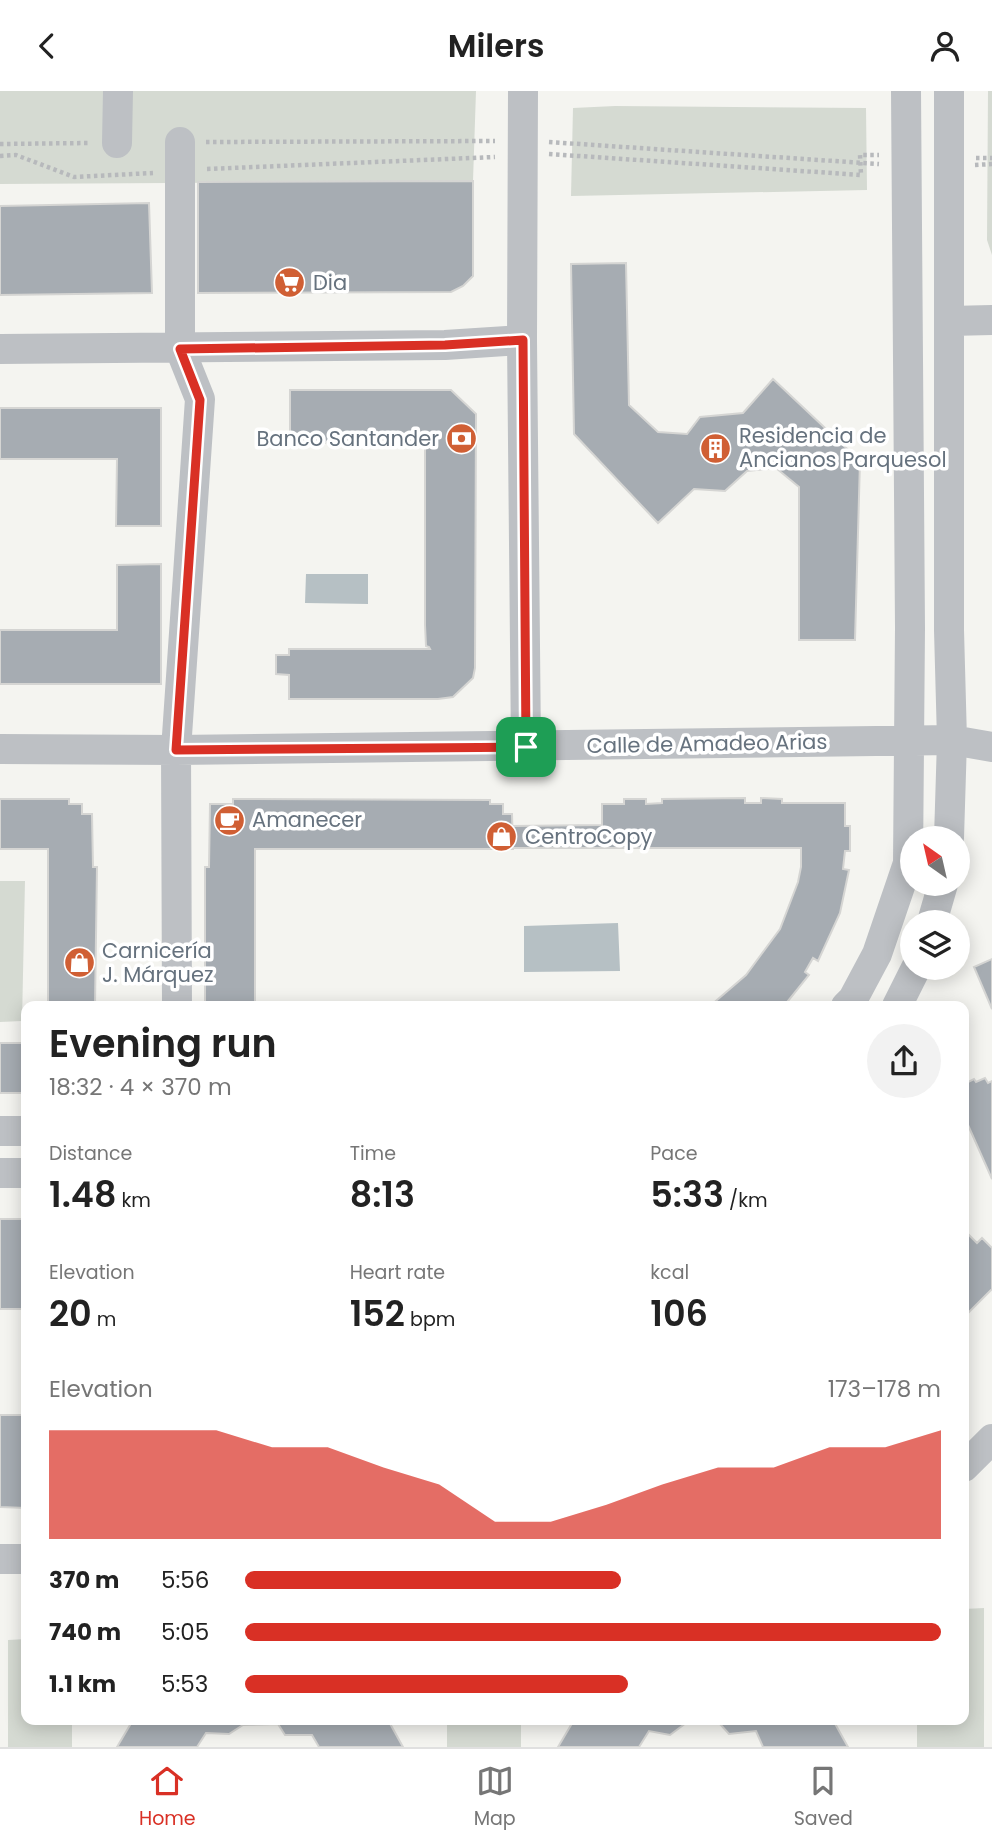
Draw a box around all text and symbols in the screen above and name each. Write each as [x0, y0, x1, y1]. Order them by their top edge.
text: Milers [448, 23, 544, 68]
icon: back [28, 27, 66, 65]
icon: person [926, 27, 964, 65]
supermarket icon: Dia [273, 266, 307, 300]
place label: Dia [313, 268, 347, 297]
place label: Residencia de Ancianos Parquesol [739, 421, 947, 474]
bank icon: Banco Santander [445, 422, 479, 456]
place label: Banco Santander [256, 424, 439, 453]
building icon: Residencia de Ancianos Parquesol [699, 431, 733, 465]
pin [496, 717, 556, 777]
street label: Calle de Amadeo Arias [586, 727, 828, 760]
icon: arrive [507, 728, 545, 766]
cafe icon: Amanecer [212, 803, 246, 837]
place label: Amanecer [252, 805, 362, 834]
shop icon: CentroCopy [485, 820, 519, 854]
place label: CentroCopy [525, 822, 652, 851]
north arrow [900, 826, 970, 896]
map controls [900, 826, 970, 980]
button: layers [900, 910, 970, 980]
place label: Carnicería J. Márquez [102, 936, 213, 989]
shop icon: Carnicería J. Márquez [62, 946, 96, 980]
text: Evening run [49, 1017, 277, 1070]
button: share [867, 1024, 941, 1098]
text: 18:32 · 4 × 370 m [49, 1071, 232, 1103]
text: Distance [49, 1140, 132, 1167]
text: Time [350, 1140, 396, 1167]
text: Pace [650, 1140, 698, 1167]
text: 1.48 [49, 1170, 116, 1219]
text: 8:13 [350, 1170, 415, 1219]
text: 5:33 [650, 1170, 724, 1219]
text: km [116, 1187, 151, 1214]
text: /km [724, 1187, 768, 1214]
text: Elevation [49, 1259, 135, 1286]
text: Heart rate [350, 1259, 445, 1286]
text: kcal [650, 1259, 689, 1286]
text: 20 [49, 1289, 92, 1338]
text: 152 [350, 1289, 405, 1338]
text: 106 [650, 1289, 708, 1338]
text: m [92, 1306, 116, 1333]
text: bpm [405, 1306, 455, 1333]
text: Elevation [49, 1373, 153, 1405]
text: 173–178 m [828, 1373, 941, 1405]
text: 370 m [49, 1564, 119, 1596]
text: 5:56 [161, 1564, 209, 1596]
text: 740 m [49, 1616, 121, 1648]
text: 5:05 [161, 1616, 209, 1648]
text: 1.1 km [49, 1668, 116, 1700]
text: 5:53 [161, 1668, 208, 1700]
tab: Home [139, 1762, 196, 1833]
tab: Map [474, 1762, 516, 1833]
tab: Saved [794, 1762, 853, 1833]

